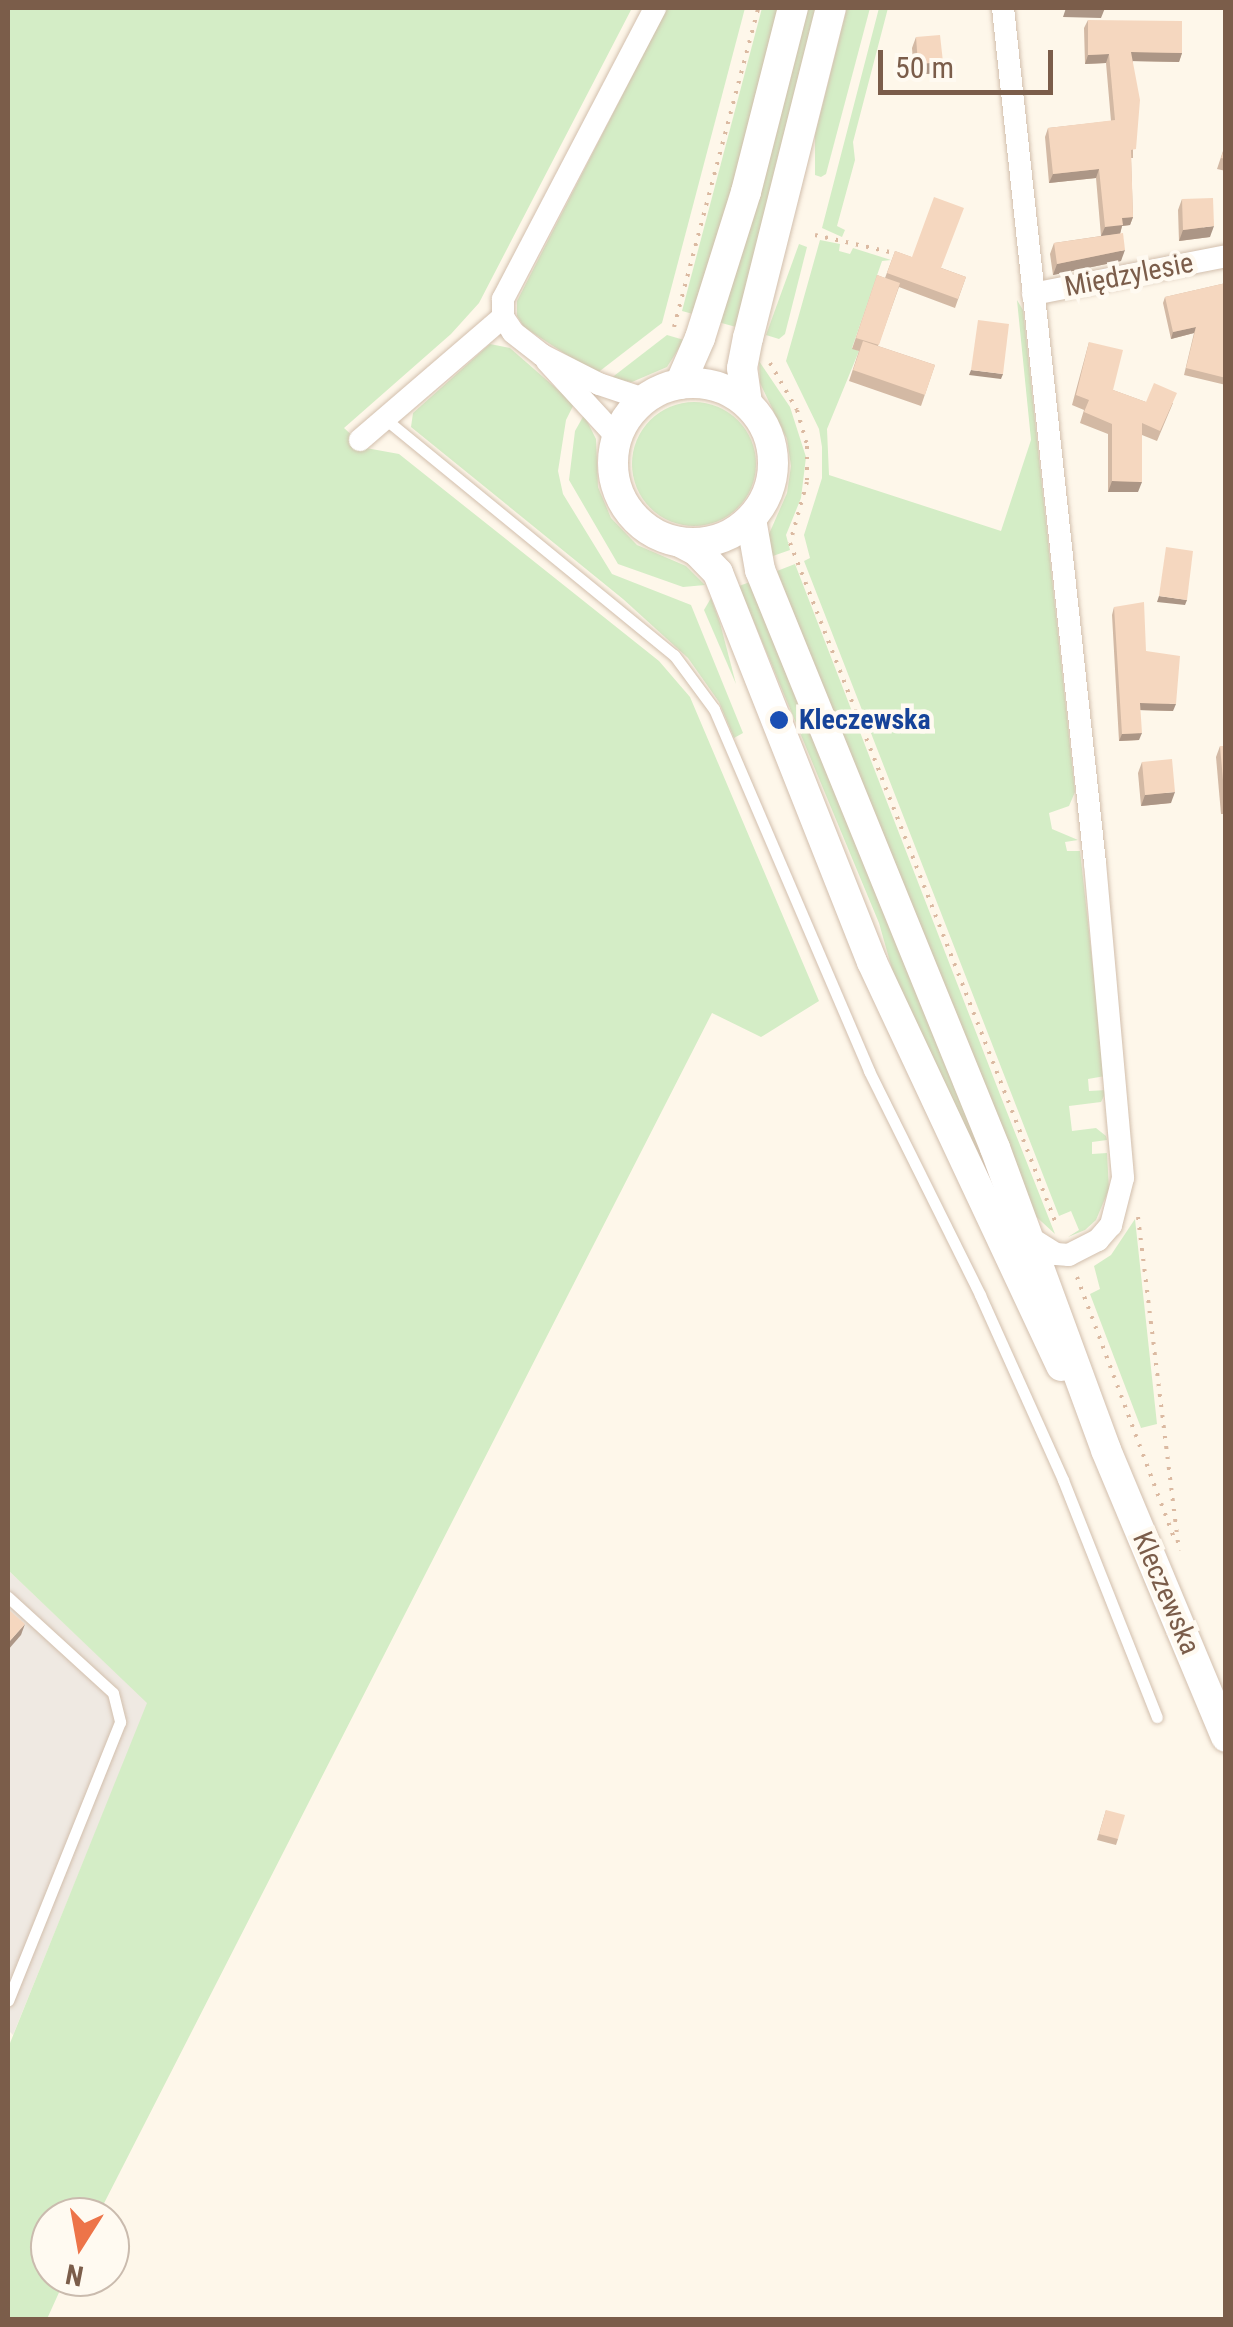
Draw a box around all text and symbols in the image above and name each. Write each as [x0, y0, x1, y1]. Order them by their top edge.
scale bar [883, 30, 1058, 92]
text: 50 m [895, 50, 954, 85]
street label: Międzylesie [1062, 246, 1196, 304]
place label: Kleczewska [799, 703, 931, 737]
marker: Kleczewska [768, 709, 790, 731]
street label: Kleczewska [1125, 1527, 1207, 1659]
north arrow [30, 2197, 130, 2297]
text: N [63, 2257, 86, 2293]

